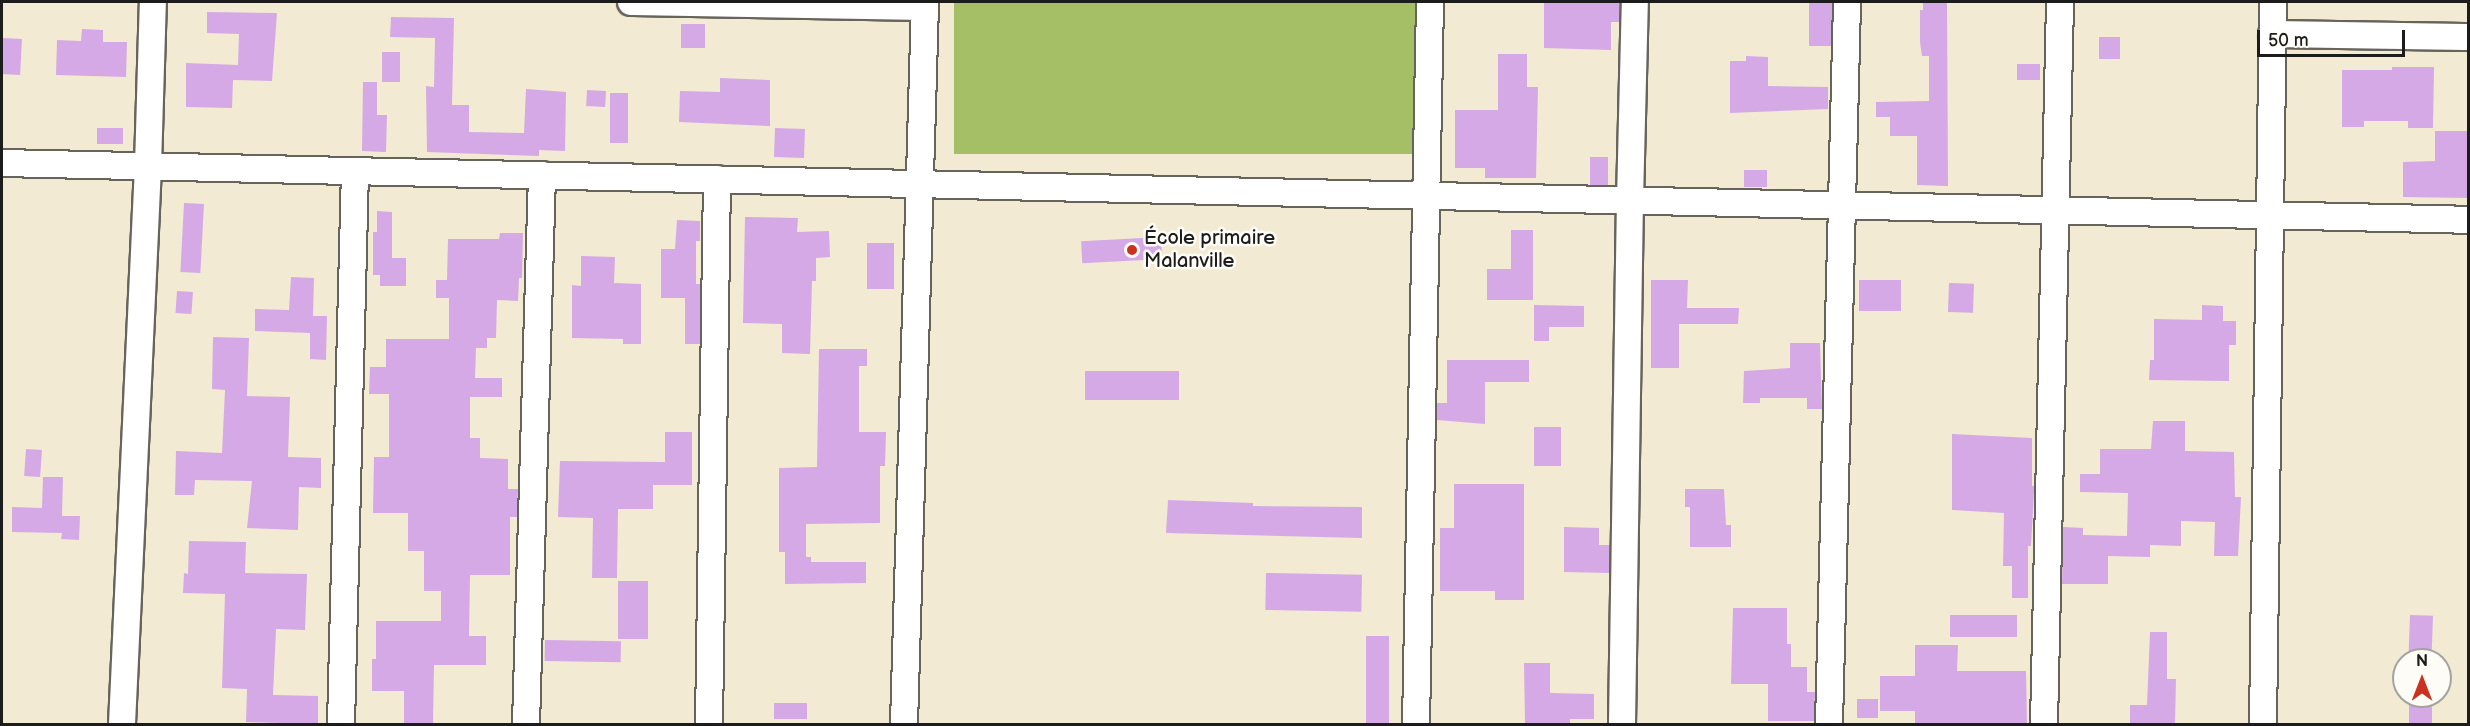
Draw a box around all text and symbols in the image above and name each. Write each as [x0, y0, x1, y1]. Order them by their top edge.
scale bar [2260, 18, 2408, 56]
text: 50 m [2268, 30, 2309, 51]
place label: École primaire Malanville [1144, 226, 1275, 273]
marker: École primaire Malanville [1125, 243, 1139, 257]
north arrow [2392, 648, 2452, 708]
text: N [2416, 652, 2428, 671]

